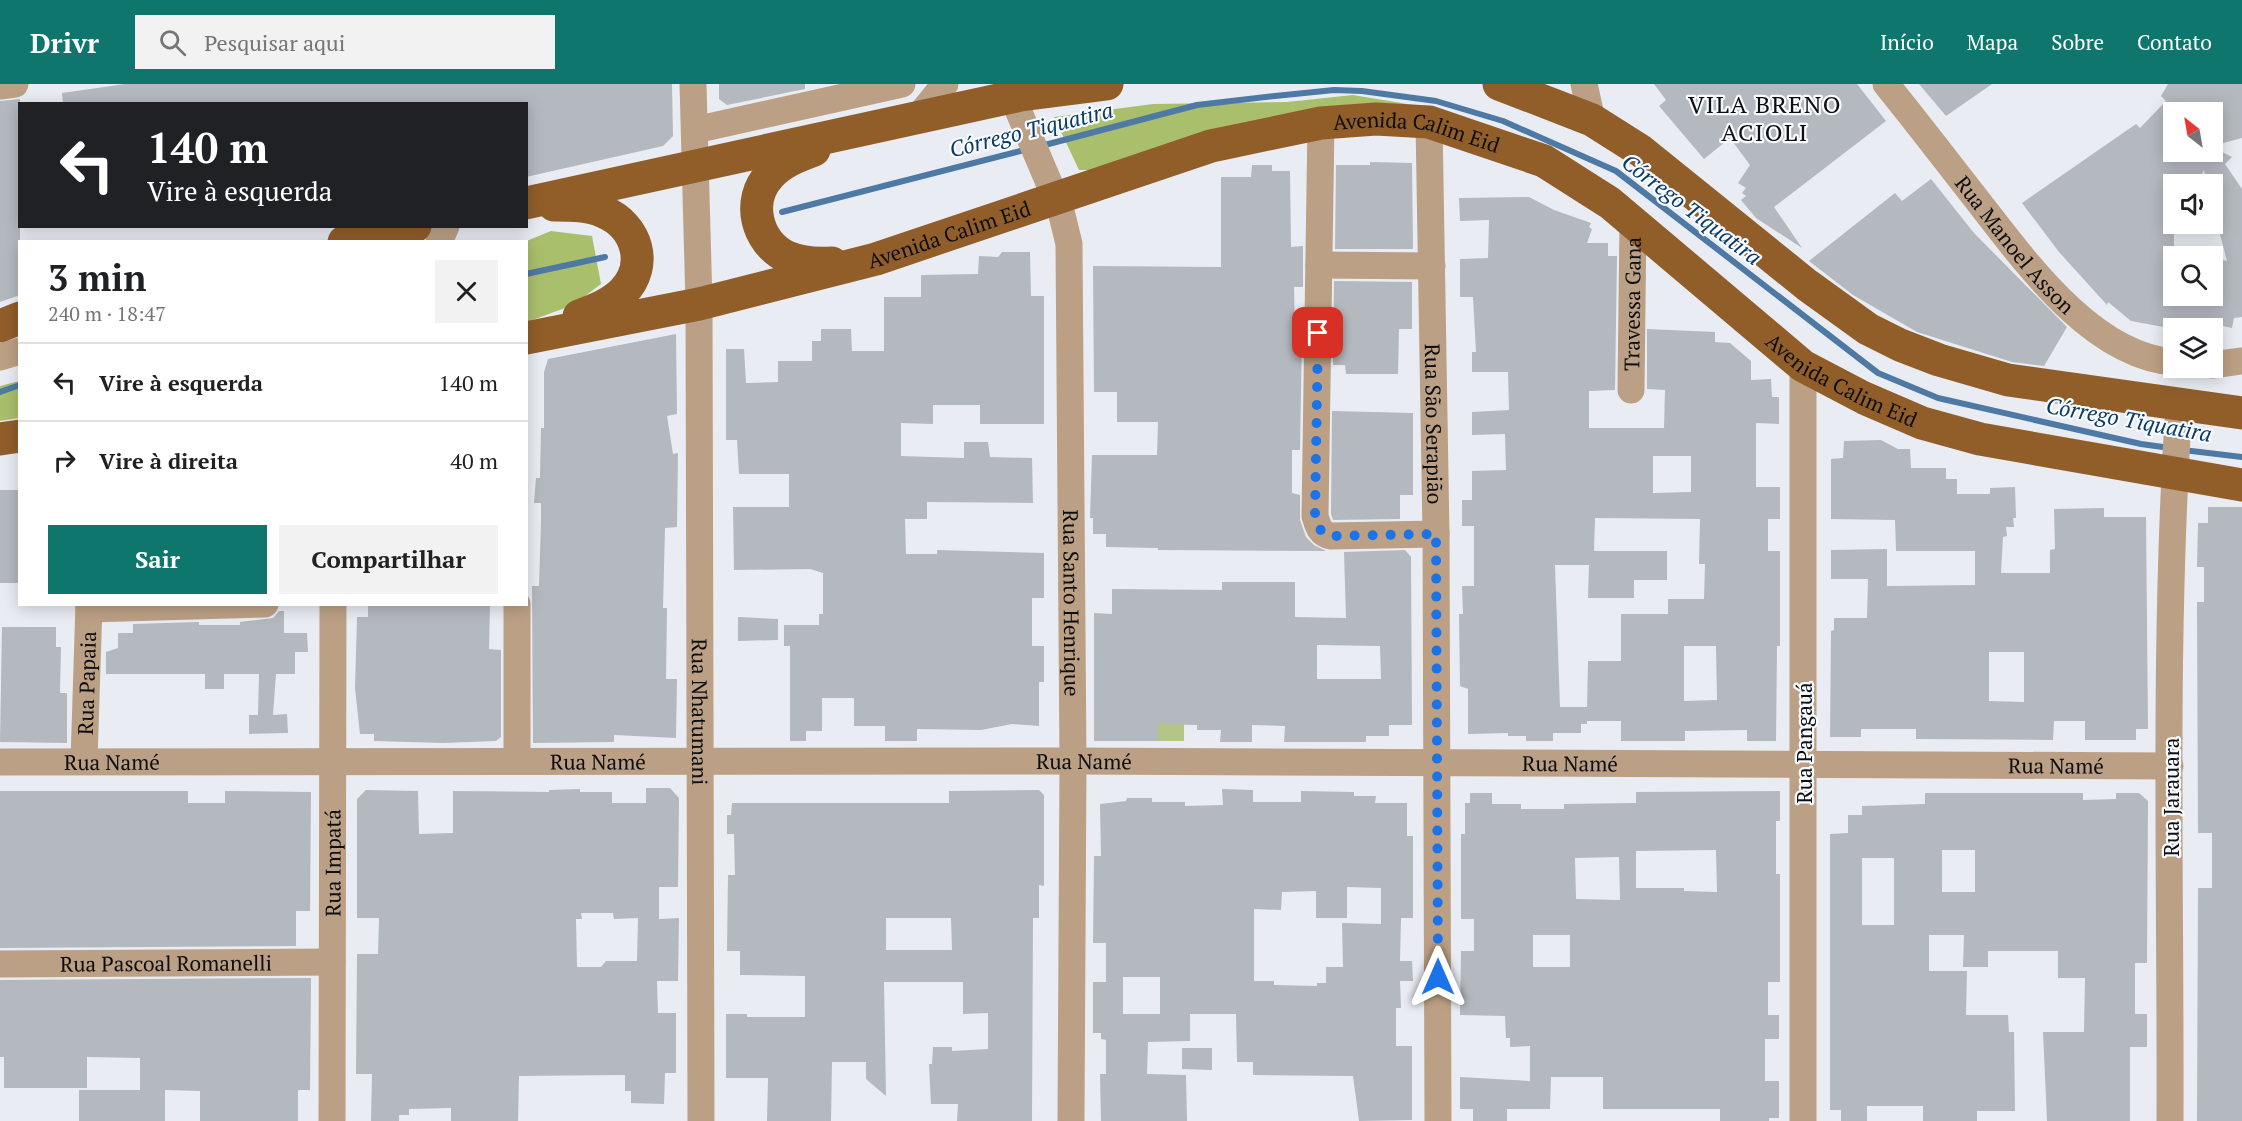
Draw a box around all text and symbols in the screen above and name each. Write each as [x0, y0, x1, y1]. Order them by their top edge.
search box [135, 15, 555, 69]
text: Drivr [30, 24, 99, 61]
icon: search [156, 26, 189, 59]
text: Pesquisar aqui [204, 28, 345, 57]
text: Início [1880, 28, 1934, 56]
text: Mapa [1967, 28, 2018, 56]
text: Sobre [2051, 28, 2104, 56]
text: Contato [2137, 28, 2212, 56]
district label: VILA BRENO ACIOLI [1688, 88, 1842, 148]
water label: Córrego Tiquatira [946, 95, 1116, 163]
north arrow [2163, 102, 2223, 162]
map controls [2163, 102, 2223, 378]
street label: Avenida Calim Eid [1332, 105, 1504, 159]
text: 140 m [147, 119, 268, 175]
icon: left [48, 126, 126, 204]
water label: Córrego Tiquatira [1616, 147, 1768, 271]
street label: Rua Manoel Asson [1949, 170, 2081, 320]
text: Vire à esquerda [147, 173, 332, 209]
button: sound [2163, 174, 2223, 234]
street label: Avenida Calim Eid [865, 194, 1034, 275]
street label: Travessa Gana [1617, 236, 1647, 371]
button: search [2163, 246, 2223, 306]
text: 3 min [48, 254, 146, 301]
button: close [435, 260, 498, 323]
text: 240 m · 18:47 [48, 300, 166, 327]
pin [1292, 307, 1343, 358]
icon: arrive [1301, 316, 1334, 349]
button: layers [2163, 318, 2223, 378]
street label: Avenida Calim Eid [1760, 327, 1922, 433]
street label: Rua São Serapião [1419, 343, 1449, 505]
icon: left [48, 366, 81, 399]
text: Vire à esquerda [99, 368, 263, 397]
text: 140 m [438, 368, 498, 397]
water label: Córrego Tiquatira [2044, 390, 2214, 448]
icon: right [48, 444, 81, 477]
text: Vire à direita [99, 446, 238, 475]
text: 40 m [450, 446, 498, 475]
street label: Rua Santo Henrique [1057, 509, 1087, 697]
button: Sair [48, 525, 267, 594]
button: Compartilhar [279, 525, 498, 594]
street label: Rua Papaia [71, 630, 102, 735]
street label: Rua Nhatumani [686, 638, 714, 785]
street label: Rua Pangauá [1790, 682, 1818, 804]
street label: Rua Jarauara [2157, 737, 2185, 856]
street label: Rua Namé [550, 747, 646, 775]
street label: Rua Namé [1036, 747, 1132, 775]
street label: Rua Namé [64, 748, 160, 776]
street label: Rua Namé [1522, 749, 1618, 777]
street label: Rua Namé [2008, 751, 2104, 780]
street label: Rua Impatá [318, 809, 347, 917]
position arrow [1406, 945, 1470, 1009]
street label: Rua Pascoal Romanelli [60, 948, 272, 978]

